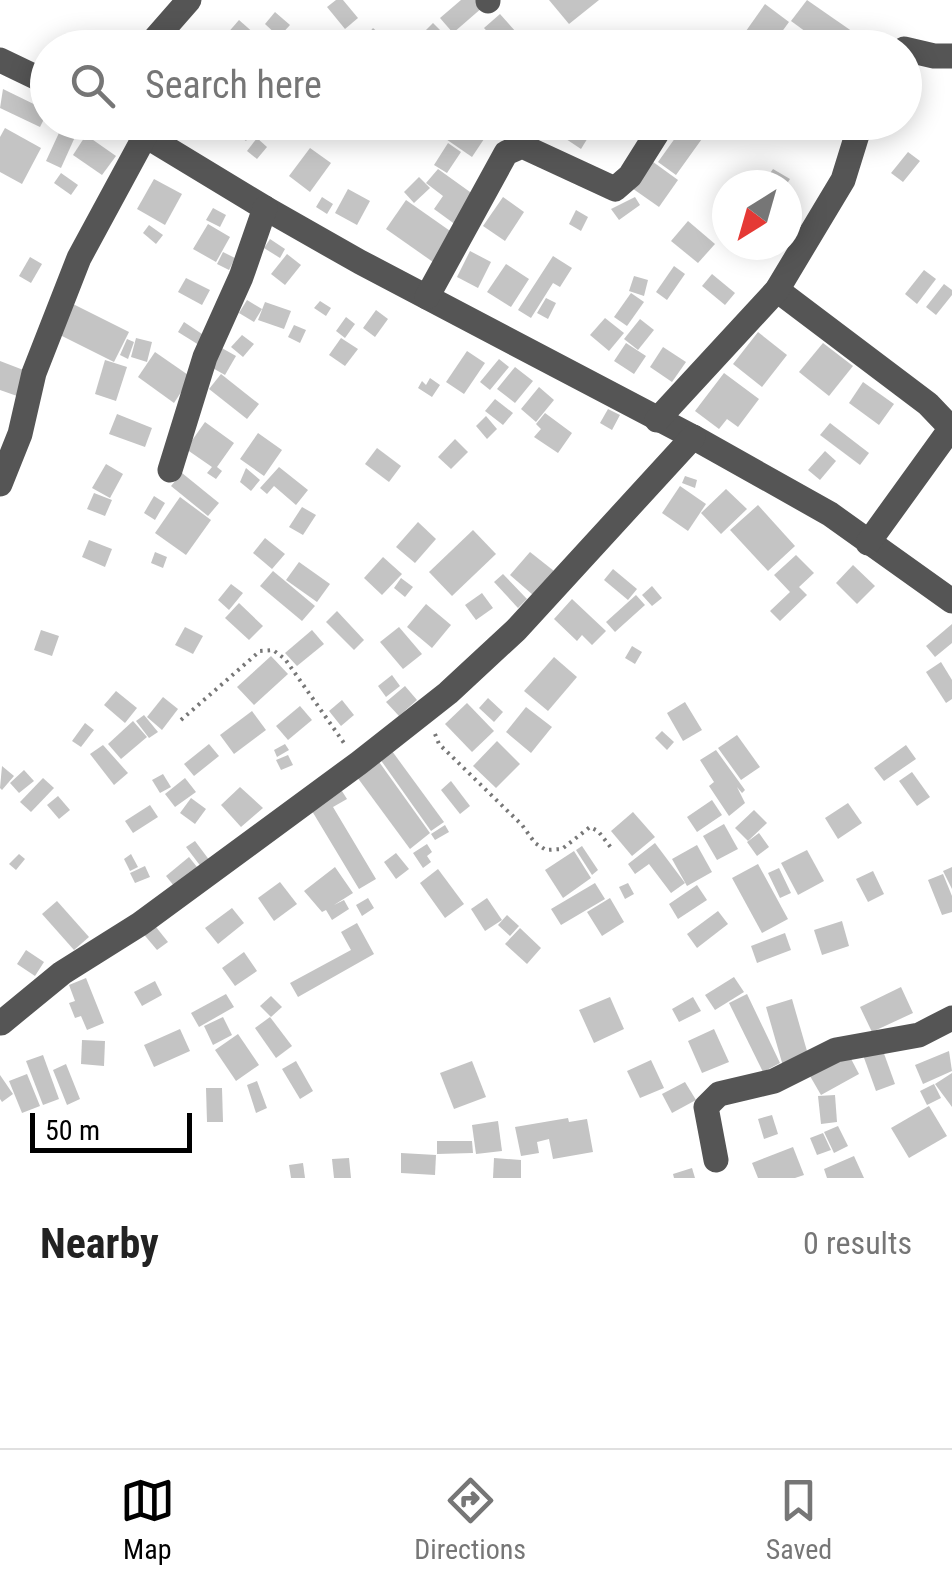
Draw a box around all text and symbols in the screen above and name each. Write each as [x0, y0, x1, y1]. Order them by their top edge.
search box [30, 30, 922, 140]
icon: search [65, 58, 120, 113]
text: Search here [145, 63, 322, 107]
north arrow [712, 170, 802, 260]
scale bar [30, 1108, 192, 1152]
text: 50 m [45, 1114, 100, 1147]
text: Nearby [40, 1219, 159, 1268]
text: 0 results [803, 1224, 912, 1262]
tab: Map [120, 1473, 175, 1566]
tab: Directions [414, 1473, 526, 1566]
tab: Saved [766, 1473, 832, 1566]

